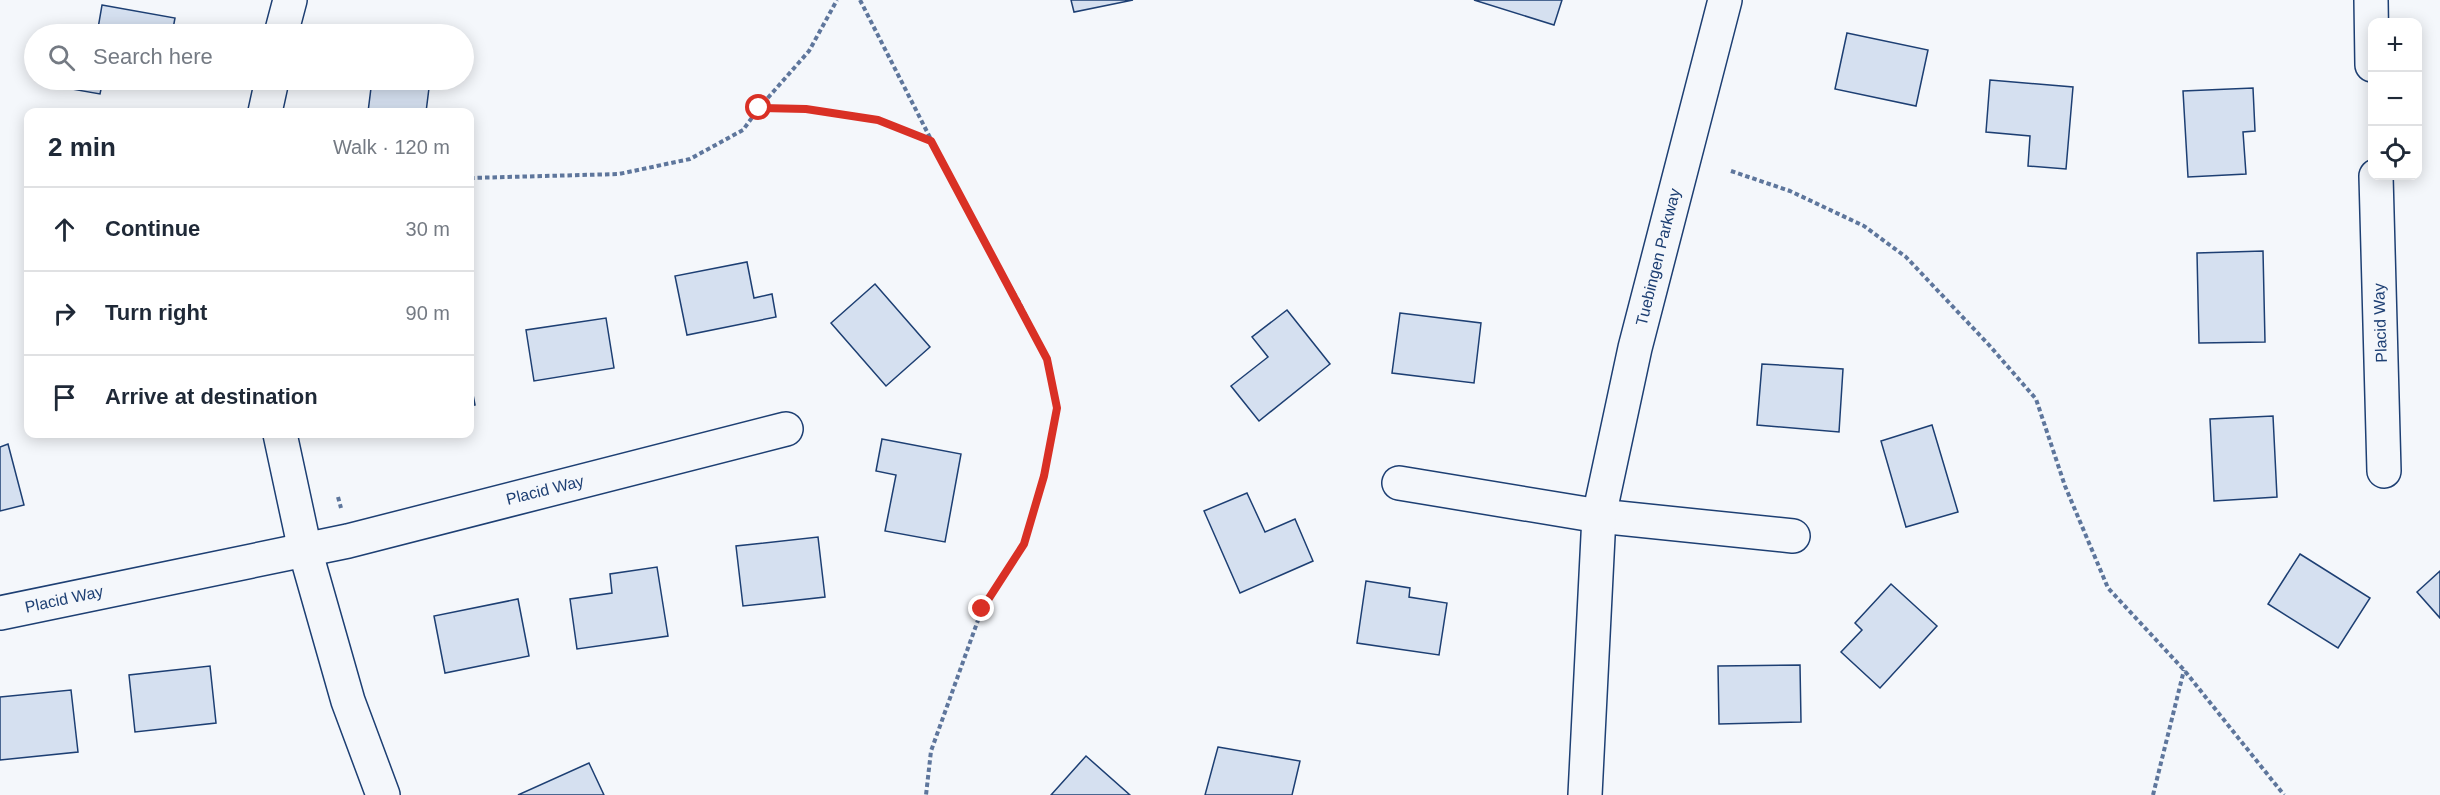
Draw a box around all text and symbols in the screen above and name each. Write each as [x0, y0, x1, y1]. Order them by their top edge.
map controls [2368, 18, 2422, 180]
button: + [2368, 18, 2422, 72]
search box [24, 24, 474, 90]
icon: search [45, 41, 78, 74]
text: Search here [93, 44, 213, 69]
button: − [2368, 72, 2422, 126]
route start [745, 94, 771, 120]
button: locate [2368, 126, 2422, 180]
text: 2 min [48, 132, 116, 162]
text: Walk · 120 m [333, 136, 450, 158]
street label: Tuebingen Parkway [1633, 187, 1683, 327]
icon: ahead [48, 213, 81, 246]
text: Continue [105, 216, 200, 241]
text: 30 m [406, 218, 450, 240]
street label: Placid Way [2370, 283, 2390, 363]
icon: right [48, 297, 81, 330]
text: Turn right [105, 300, 207, 325]
text: 90 m [406, 302, 450, 324]
icon: arrive [48, 381, 81, 414]
text: Arrive at destination [105, 384, 318, 409]
street label: Placid Way [504, 472, 586, 508]
street label: Placid Way [23, 582, 105, 616]
route end [968, 595, 994, 621]

